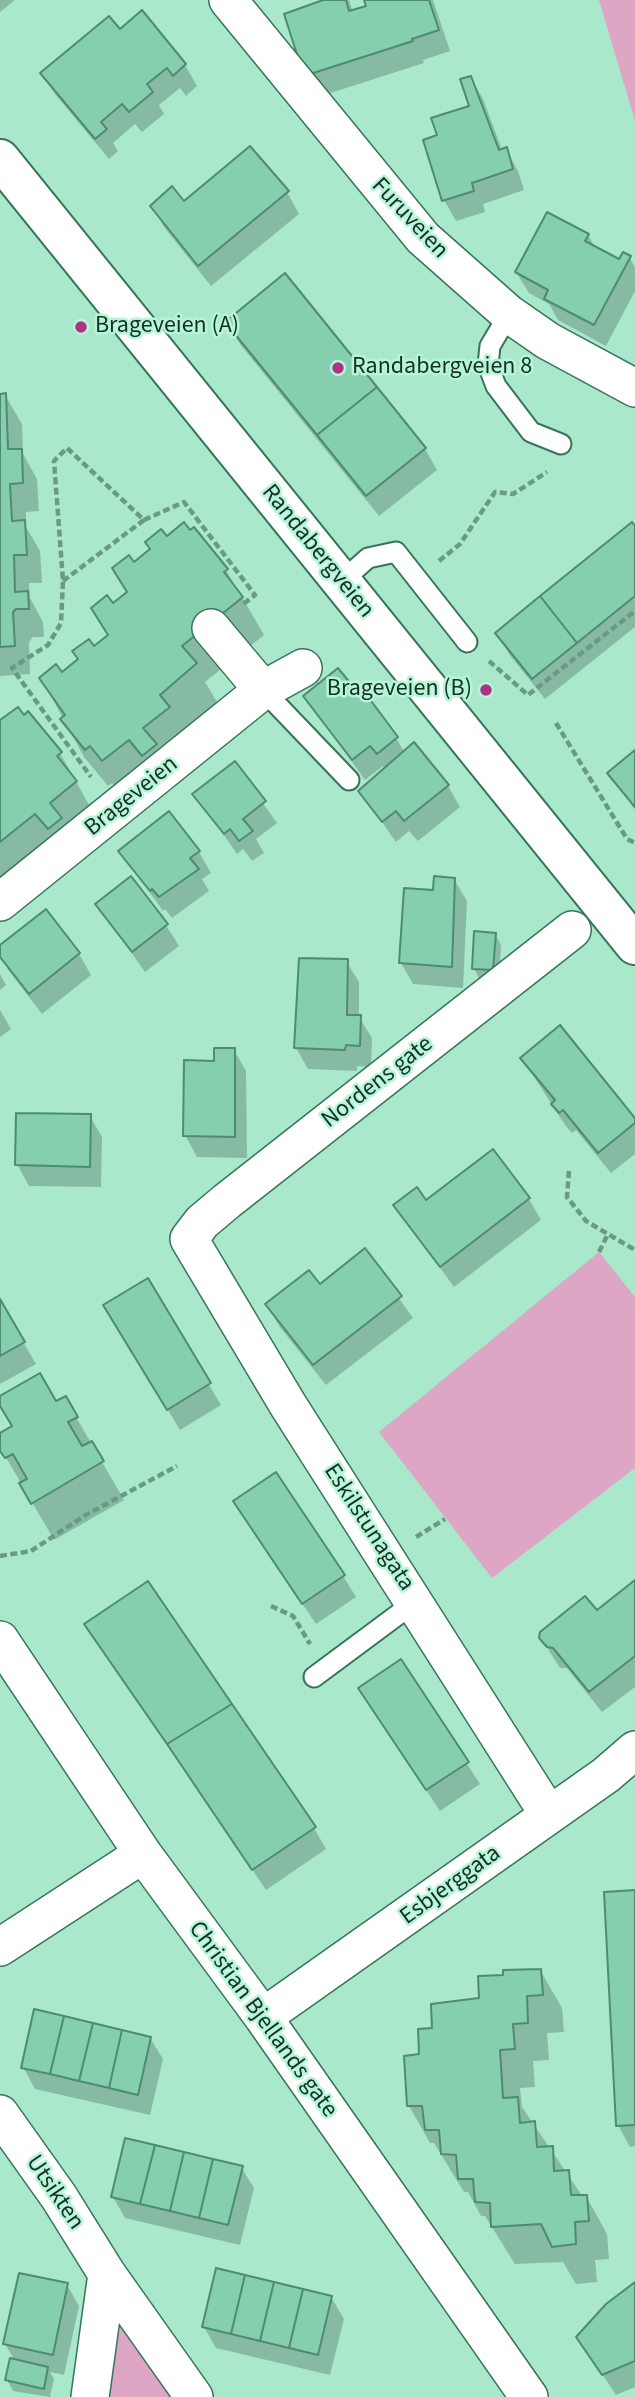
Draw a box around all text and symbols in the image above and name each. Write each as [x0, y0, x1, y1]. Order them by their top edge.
street label: Furuveien [364, 173, 454, 265]
place label: Brageveien (A) [95, 313, 239, 341]
marker: Brageveien (A) [73, 319, 89, 335]
place label: Randabergveien 8 [352, 354, 532, 382]
marker: Randabergveien 8 [330, 360, 346, 376]
street label: Randabergveien [254, 479, 380, 625]
place label: Brageveien (B) [327, 676, 472, 704]
marker: Brageveien (B) [478, 682, 494, 698]
street label: Brageveien [80, 751, 184, 843]
street label: Nordens gate [317, 1031, 439, 1135]
street label: Eskilstunagata [316, 1459, 420, 1597]
street label: Esbjerggata [395, 1840, 507, 1932]
street label: Christian Bjellands gate [181, 1916, 343, 2124]
street label: Utsikten [19, 2150, 89, 2236]

